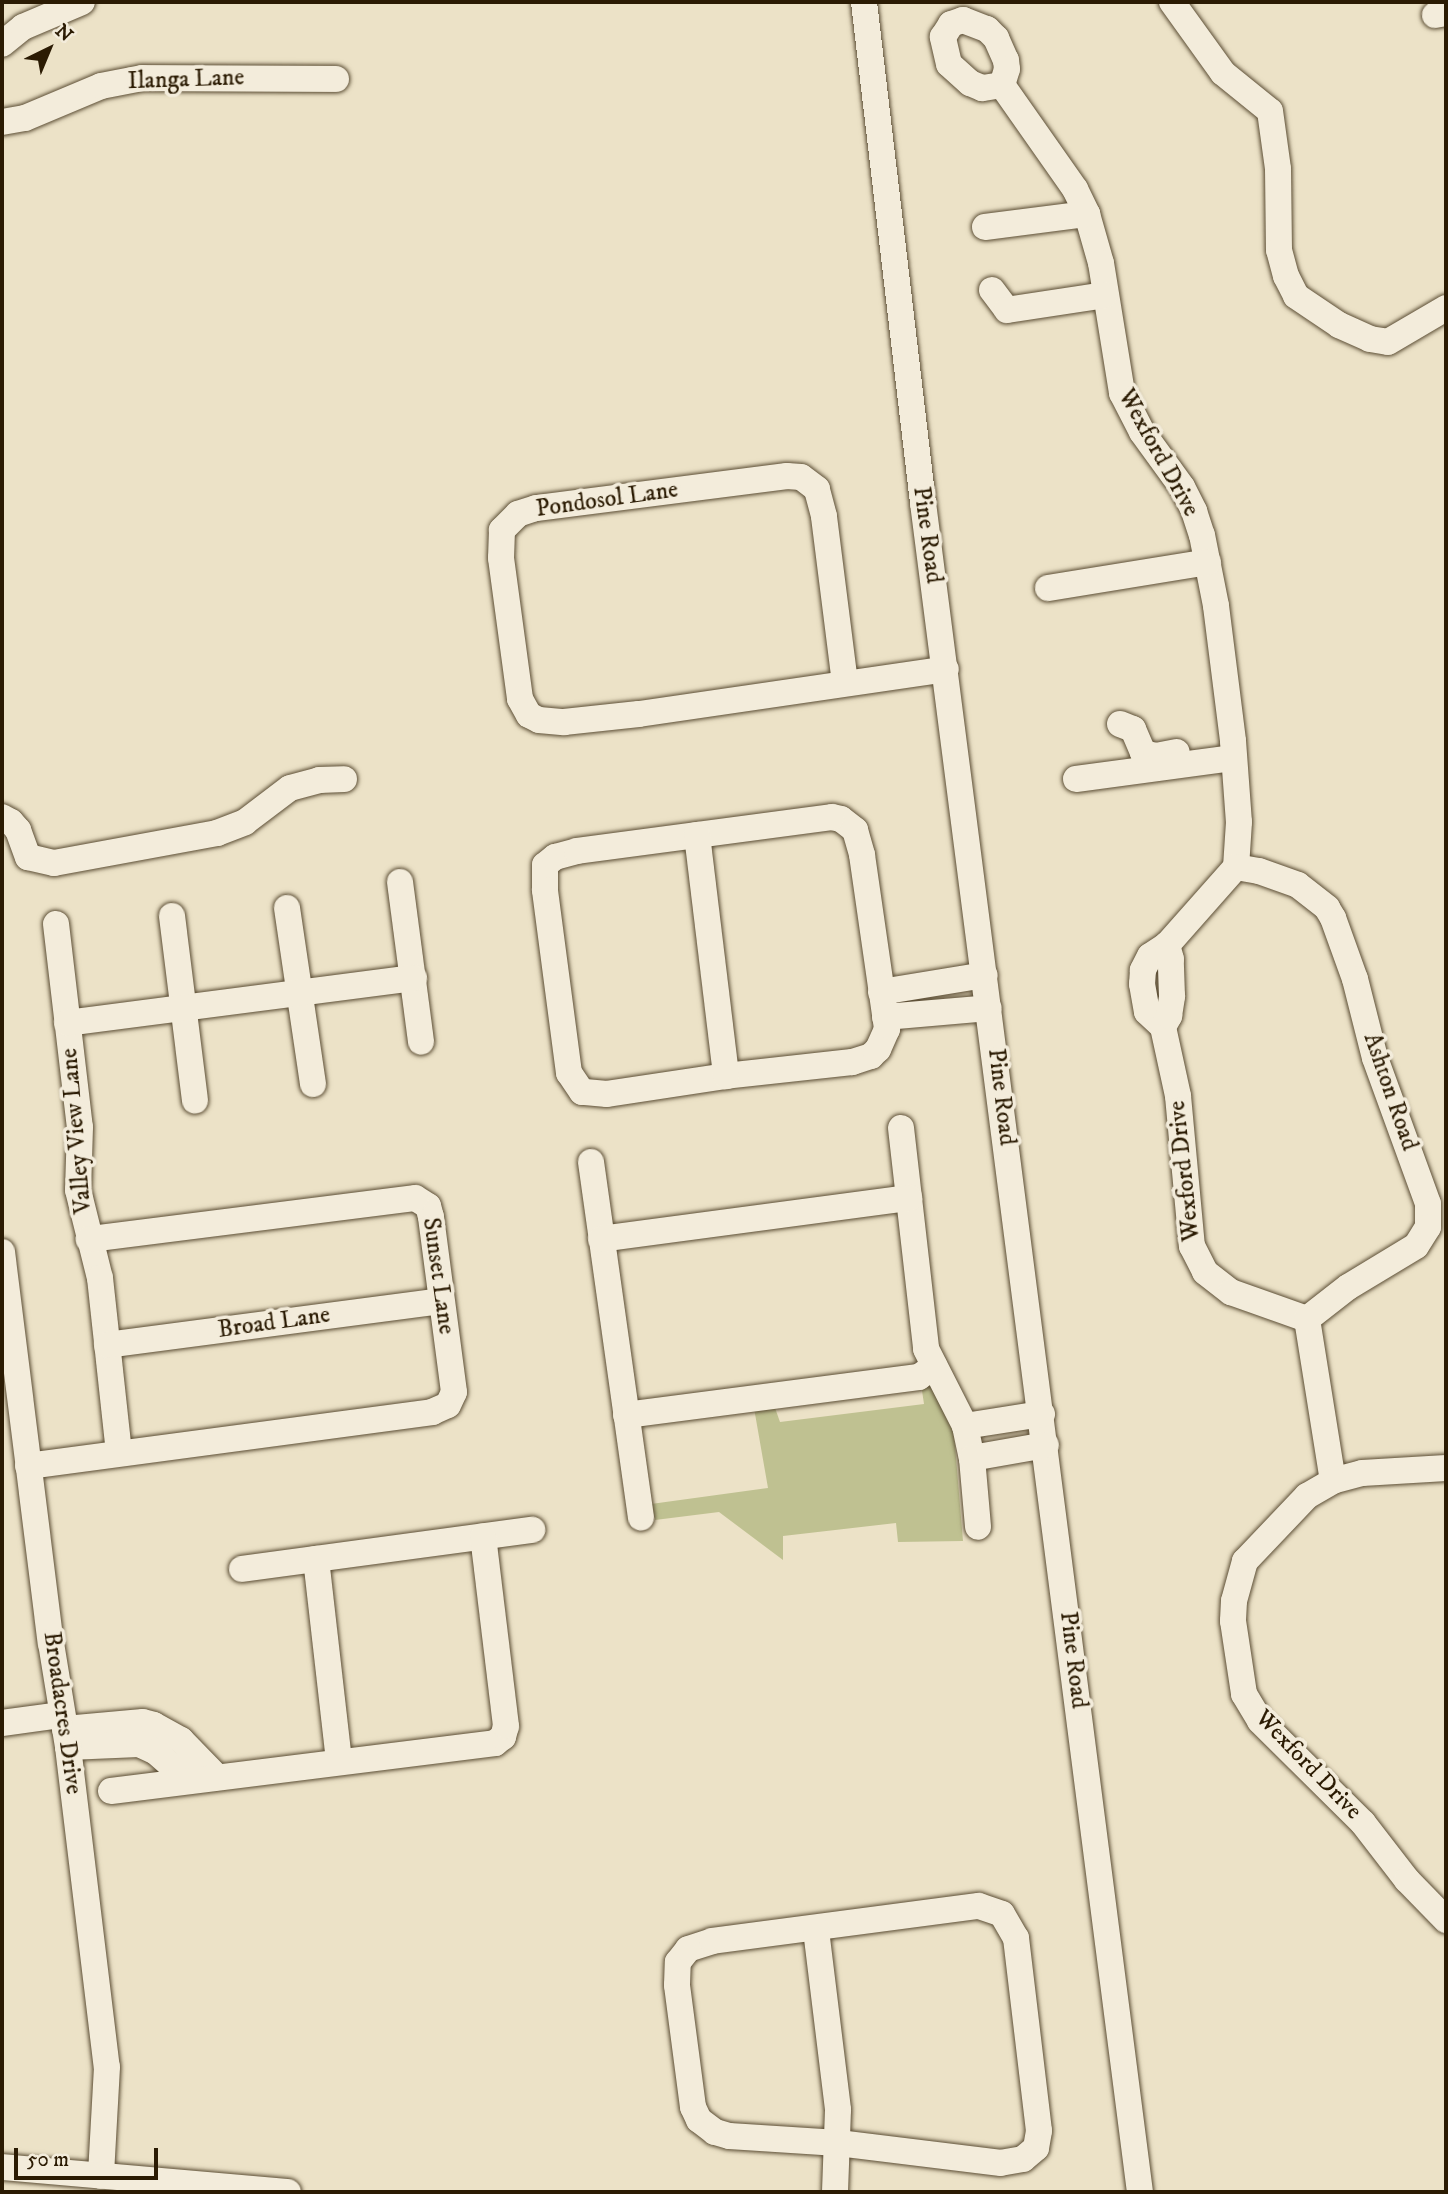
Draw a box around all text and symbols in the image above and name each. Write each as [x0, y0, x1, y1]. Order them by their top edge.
north arrow [14, 14, 84, 84]
text: N [50, 20, 77, 47]
street label: Ilanga Lane [127, 64, 245, 96]
street label: Wexford Drive [1111, 384, 1205, 522]
street label: Pondosol Lane [534, 476, 680, 524]
street label: Pine Road [906, 485, 948, 585]
street label: Ashton Road [1356, 1029, 1424, 1155]
street label: Valley View Lane [55, 1047, 99, 1215]
street label: Pine Road [981, 1047, 1021, 1147]
street label: Wexford Drive [1163, 1099, 1207, 1243]
street label: Sunset Lane [416, 1216, 460, 1336]
street label: Broad Lane [216, 1301, 332, 1345]
street label: Pine Road [1053, 1610, 1093, 1710]
street label: Broadacres Drive [36, 1630, 88, 1796]
street label: Wexford Drive [1249, 1704, 1367, 1826]
scale bar [18, 2134, 161, 2178]
text: 50 m [27, 2147, 69, 2173]

